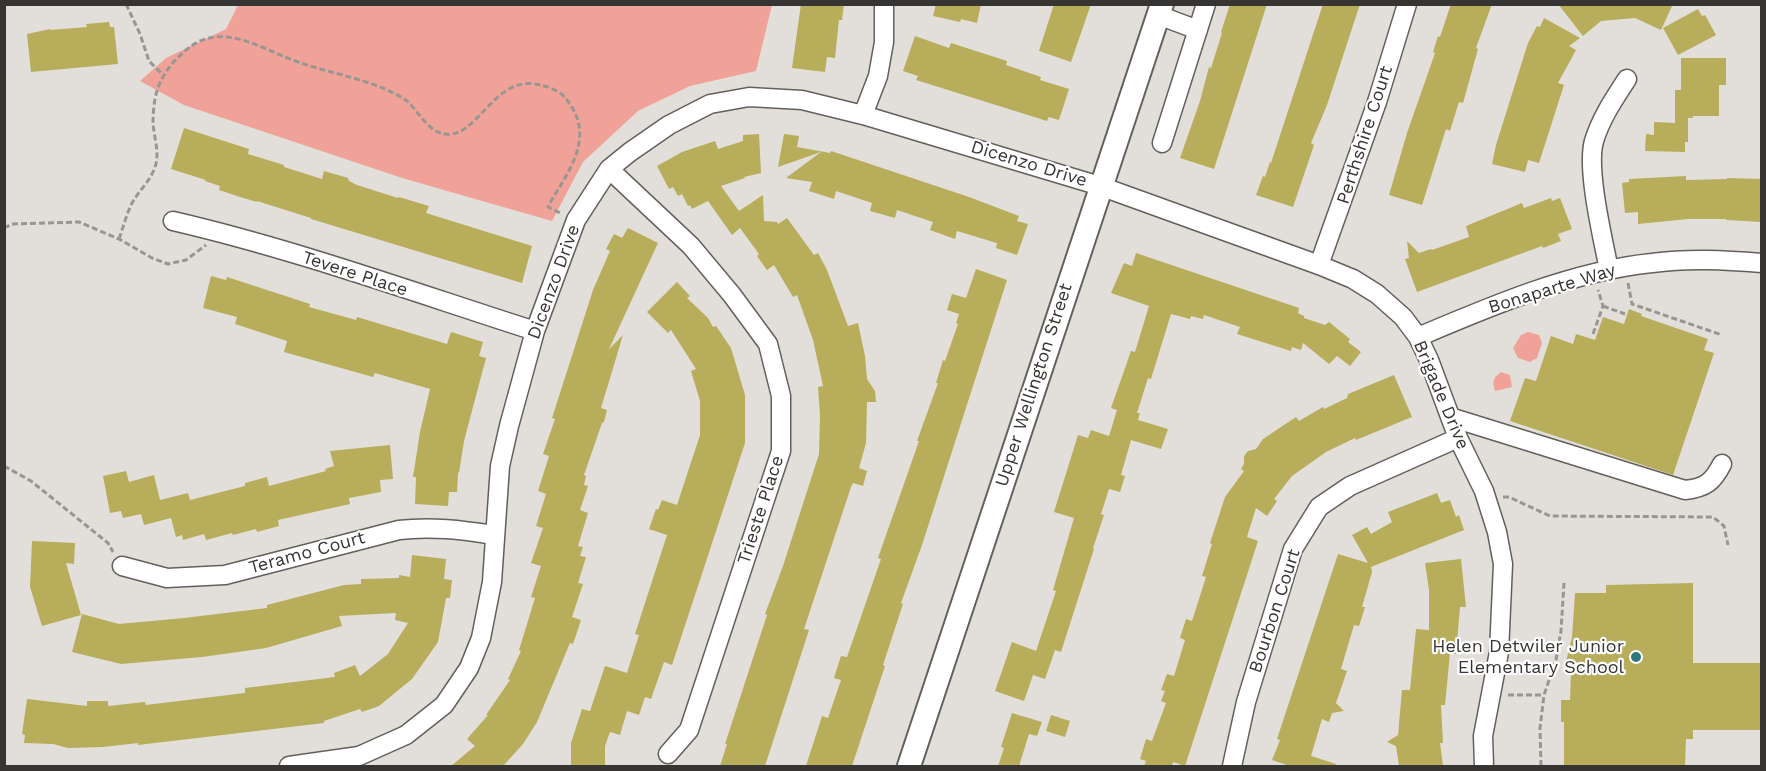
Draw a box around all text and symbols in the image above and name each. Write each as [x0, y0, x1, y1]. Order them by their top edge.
street label: Perthshire Court [1332, 63, 1398, 207]
street label: Dicenzo Drive [968, 136, 1090, 192]
street label: Dicenzo Drive [523, 222, 585, 342]
street label: Tevere Place [300, 247, 410, 301]
street label: Bonaparte Way [1486, 259, 1618, 319]
street label: Upper Wellington Street [991, 281, 1077, 489]
street label: Brigade Drive [1408, 337, 1474, 453]
street label: Trieste Place [733, 453, 789, 567]
street label: Teramo Court [247, 527, 367, 579]
street label: Bourbon Court [1245, 546, 1305, 676]
place label: Helen Detwiler Junior Elementary School [1432, 636, 1624, 678]
marker: Helen Detwiler Junior Elementary School [1629, 650, 1643, 664]

